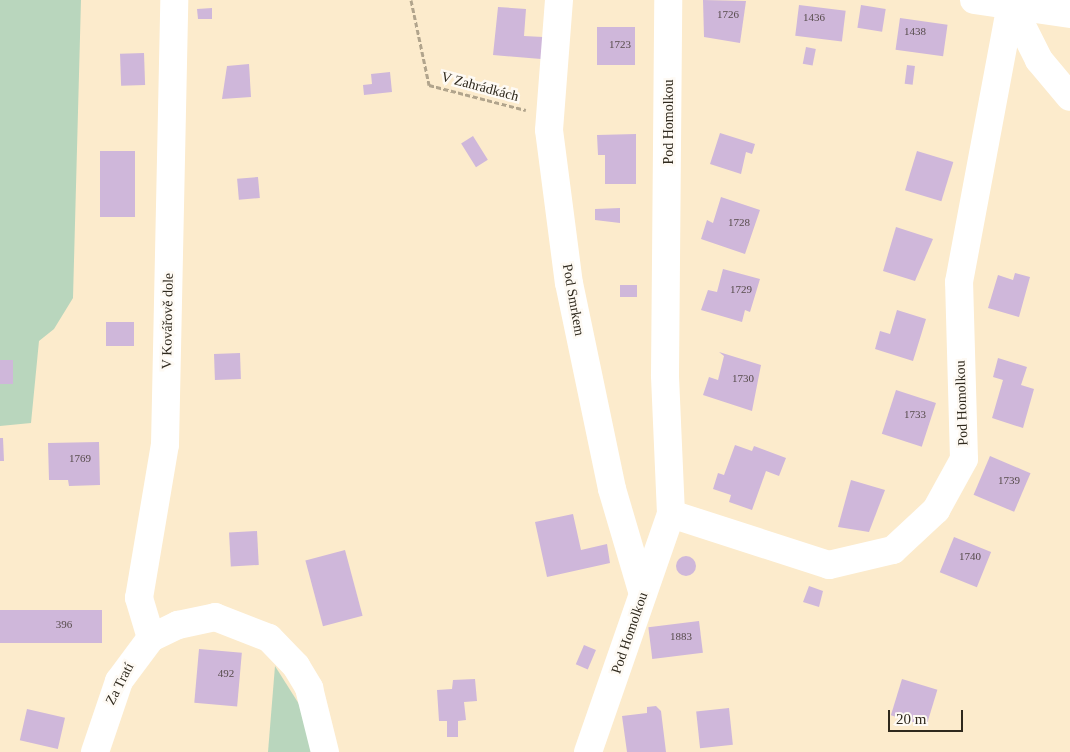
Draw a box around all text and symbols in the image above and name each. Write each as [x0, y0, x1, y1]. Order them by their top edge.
house number: 1726 [717, 7, 739, 21]
house number: 1436 [803, 10, 825, 24]
house number: 1438 [904, 24, 926, 38]
house number: 1723 [609, 37, 631, 51]
street label: V Zahrádkách [439, 69, 521, 105]
street label: Pod Homolkou [661, 79, 677, 165]
house number: 1728 [728, 215, 750, 229]
street label: Pod Smrkem [558, 263, 588, 337]
street label: V Kovářově dole [159, 273, 177, 369]
house number: 1729 [730, 282, 752, 296]
street label: Pod Homolkou [952, 360, 972, 446]
house number: 1730 [732, 371, 754, 385]
house number: 1733 [904, 407, 926, 421]
house number: 1769 [69, 451, 91, 465]
house number: 1739 [998, 473, 1020, 487]
house number: 1740 [959, 549, 981, 563]
street label: Pod Homolkou [608, 590, 652, 676]
house number: 396 [56, 617, 72, 631]
house number: 1883 [670, 629, 692, 643]
street label: Za Tratí [102, 660, 138, 708]
house number: 492 [218, 666, 234, 680]
scale bar [890, 700, 965, 732]
text: 20 m [896, 711, 926, 727]

